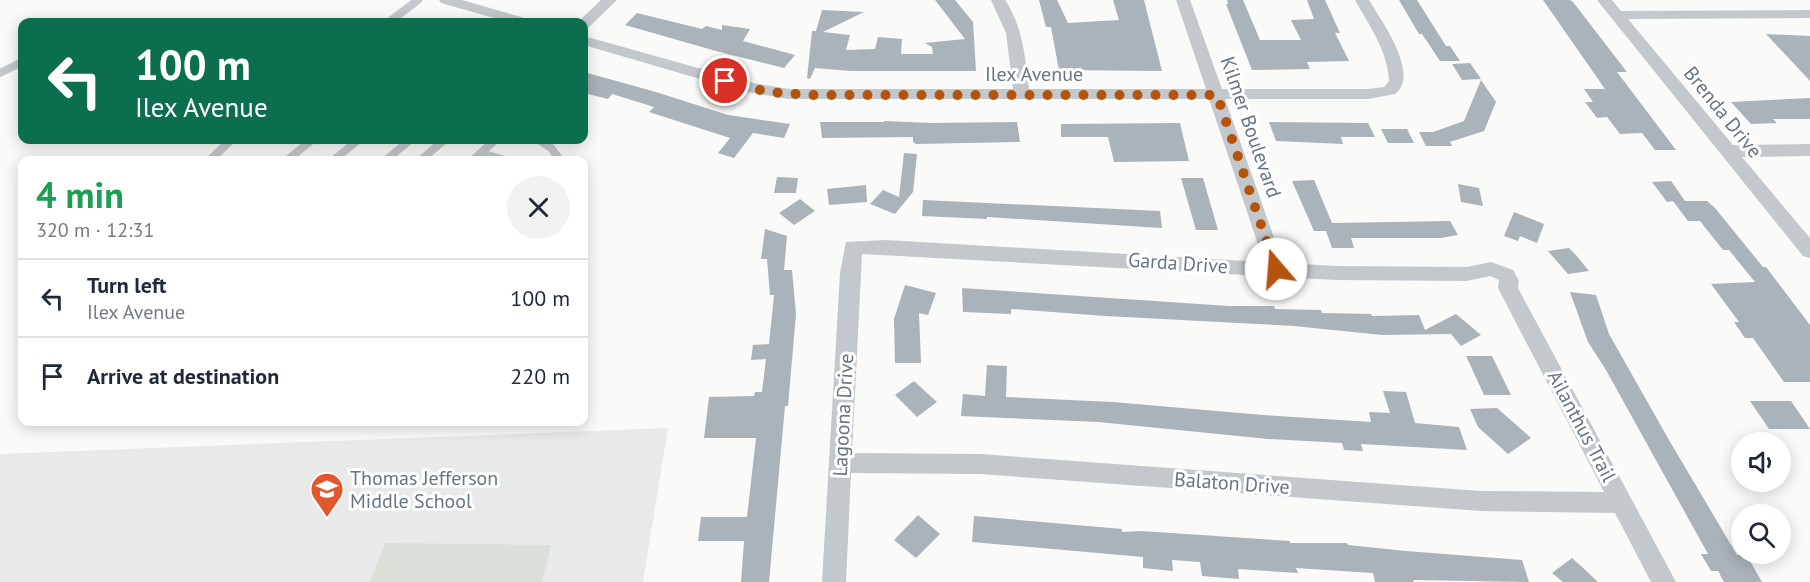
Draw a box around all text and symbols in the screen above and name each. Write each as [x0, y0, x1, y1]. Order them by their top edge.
text: 100 m [135, 37, 251, 92]
icon: left [36, 42, 114, 120]
street label: Kilmer Boulevard [1215, 53, 1287, 201]
pin [699, 55, 750, 106]
street label: Ilex Avenue [985, 61, 1083, 87]
street label: Brenda Drive [1678, 61, 1768, 163]
icon: arrive [708, 64, 741, 97]
text: Ilex Avenue [135, 90, 268, 124]
text: 4 min [36, 171, 124, 218]
button: close [507, 176, 570, 239]
text: 320 m · 12:31 [36, 217, 154, 243]
position arrow [1244, 237, 1308, 301]
street label: Garda Drive [1127, 247, 1229, 279]
text: Turn left [87, 271, 167, 299]
icon: left [36, 282, 69, 315]
text: 100 m [510, 284, 570, 312]
text: Ilex Avenue [87, 299, 185, 325]
street label: Lagoona Drive [827, 353, 859, 477]
icon: arrive [36, 360, 69, 393]
text: Arrive at destination [87, 362, 279, 390]
text: 220 m [510, 362, 570, 390]
street label: Ailanthus Trail [1542, 366, 1622, 486]
map controls [1731, 432, 1791, 564]
button: sound [1731, 432, 1791, 492]
place label: Thomas Jefferson Middle School [350, 465, 498, 514]
street label: Balaton Drive [1173, 466, 1291, 500]
school or university icon: Thomas Jefferson Middle School [309, 471, 345, 518]
button: search [1731, 504, 1791, 564]

